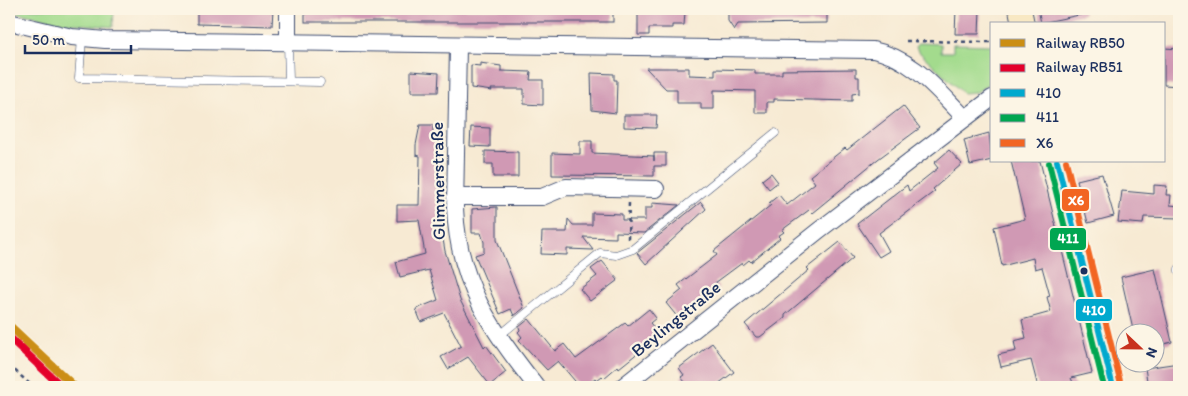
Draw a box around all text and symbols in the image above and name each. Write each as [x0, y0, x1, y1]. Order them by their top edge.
scale bar [25, 22, 131, 54]
legend [990, 22, 1166, 162]
text: 50 m [32, 31, 65, 49]
text: Railway RB50 [1036, 34, 1125, 52]
text: Railway RB51 [1036, 58, 1123, 76]
text: 410 [1036, 84, 1061, 102]
text: 411 [1036, 108, 1059, 126]
street label: Glimmerstraße [426, 122, 450, 240]
text: X6 [1036, 134, 1054, 152]
line badge: X6 [1061, 188, 1090, 212]
text: X6 [1068, 192, 1085, 209]
line badge: 411 [1049, 227, 1087, 251]
text: 411 [1057, 230, 1079, 247]
unlabelled marker [1079, 266, 1089, 276]
street label: Beylingstraße [627, 276, 725, 362]
line badge: 410 [1075, 298, 1113, 322]
text: 410 [1082, 302, 1106, 319]
north arrow [1116, 324, 1166, 374]
text: N [1142, 345, 1161, 360]

